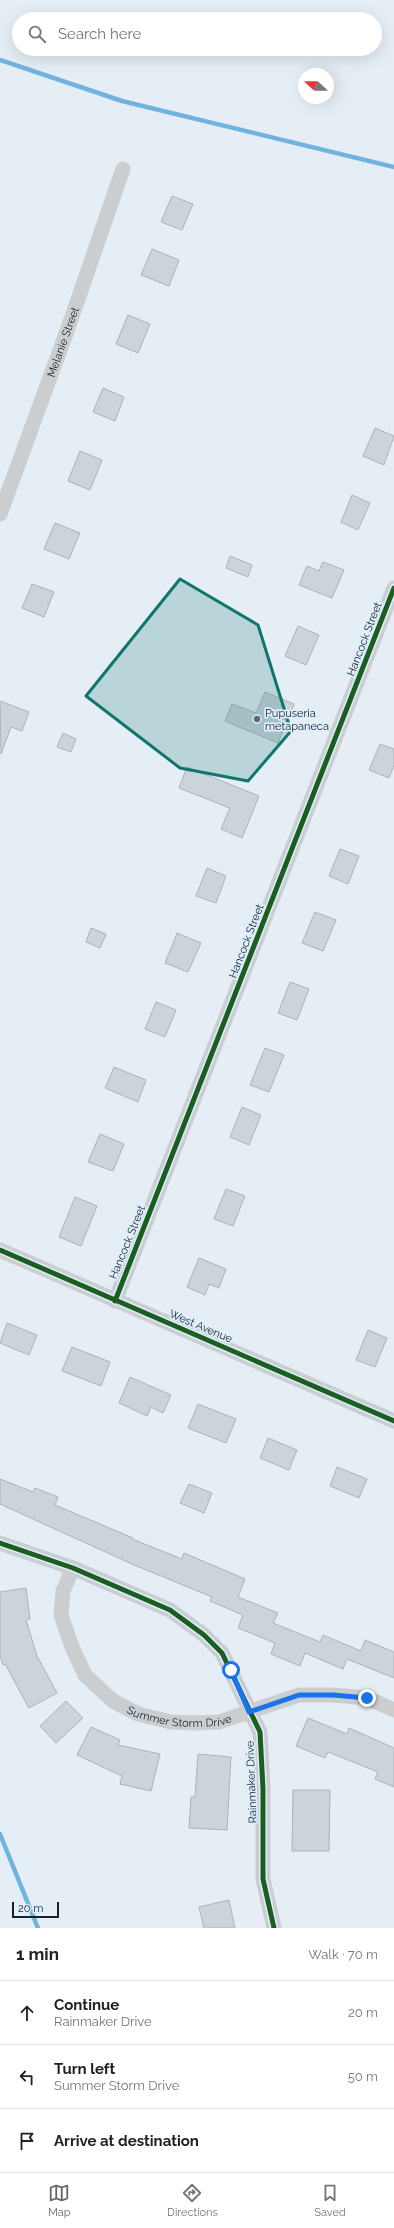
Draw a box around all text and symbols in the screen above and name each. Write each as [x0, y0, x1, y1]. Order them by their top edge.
search box [12, 12, 382, 56]
icon: search [26, 23, 48, 45]
text: Search here [58, 25, 141, 43]
north arrow [298, 68, 334, 104]
street label: Melanie Street [45, 305, 82, 379]
street label: Hancock Street [344, 600, 385, 678]
place label: Pupuseria metapaneca [265, 707, 329, 733]
marker: Pupuseria metapaneca [252, 714, 262, 724]
street label: Hancock Street [226, 902, 267, 980]
street label: Hancock Street [107, 1203, 148, 1281]
street label: West Avenue [167, 1307, 235, 1346]
route start [222, 1661, 240, 1679]
route end [358, 1689, 376, 1707]
street label: Summer Storm Drive [125, 1703, 234, 1730]
street label: Rainmaker Drive [244, 1740, 259, 1824]
scale bar [12, 1900, 59, 1919]
text: 20 m [18, 1902, 43, 1915]
text: 1 min [16, 1944, 59, 1964]
text: Walk · 70 m [308, 1947, 378, 1962]
text: Continue [54, 1996, 119, 2014]
icon: ahead [16, 2002, 38, 2024]
text: 20 m [348, 2005, 378, 2020]
text: Rainmaker Drive [54, 2014, 152, 2029]
text: Turn left [54, 2060, 115, 2078]
icon: left [16, 2066, 38, 2088]
text: 50 m [348, 2069, 378, 2084]
text: Summer Storm Drive [54, 2078, 179, 2093]
icon: arrive [16, 2130, 38, 2152]
text: Arrive at destination [54, 2132, 199, 2150]
tab: Map [48, 2182, 71, 2219]
tab: Directions [167, 2182, 218, 2219]
tab: Saved [314, 2182, 346, 2219]

